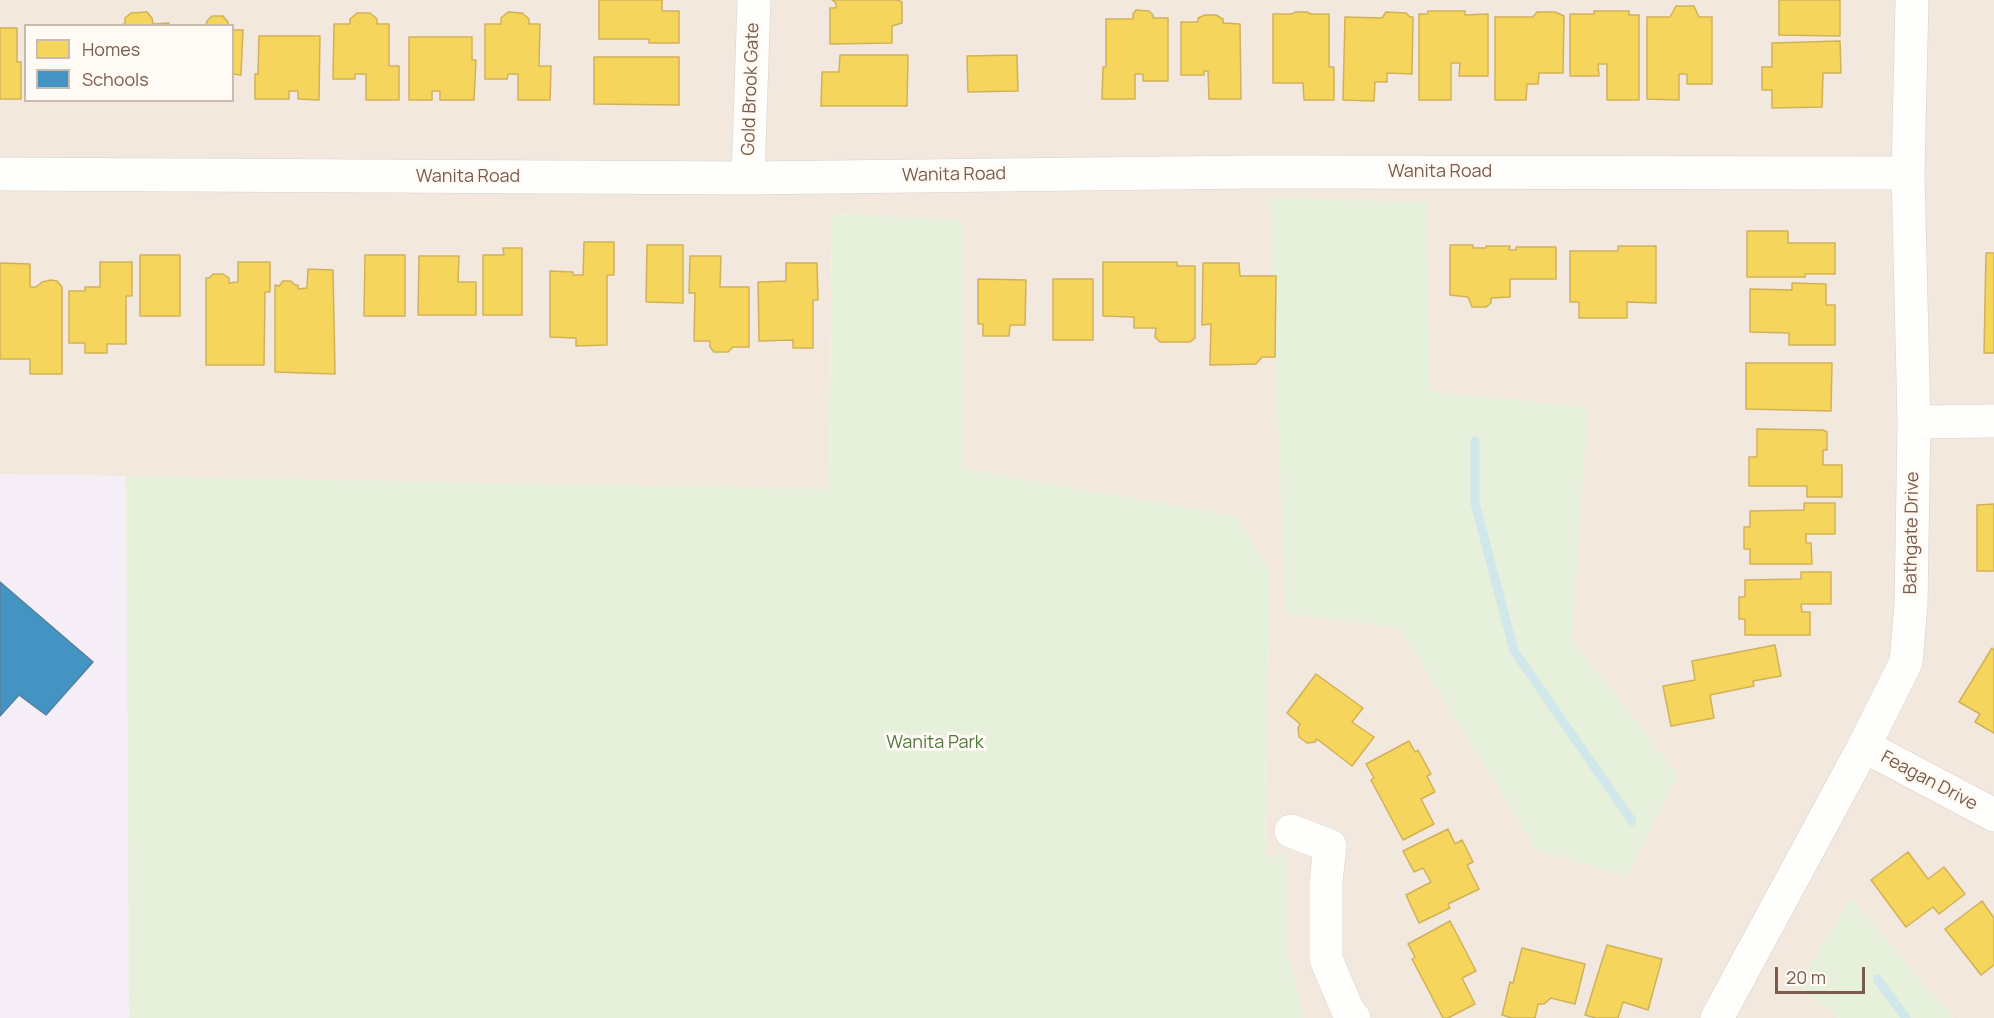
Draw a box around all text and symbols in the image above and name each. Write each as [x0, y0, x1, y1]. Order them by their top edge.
street label: Gold Brook Gate [738, 22, 764, 156]
legend [24, 24, 234, 102]
text: Homes [82, 37, 140, 61]
text: Schools [82, 67, 149, 91]
street label: Wanita Road [1388, 161, 1492, 183]
street label: Wanita Road [902, 163, 1006, 187]
street label: Wanita Road [416, 166, 520, 188]
street label: Bathgate Drive [1900, 471, 1924, 595]
park label: Wanita Park [886, 732, 984, 754]
street label: Feagan Drive [1877, 747, 1981, 815]
scale bar [1778, 955, 1868, 993]
text: 20 m [1786, 965, 1826, 989]

